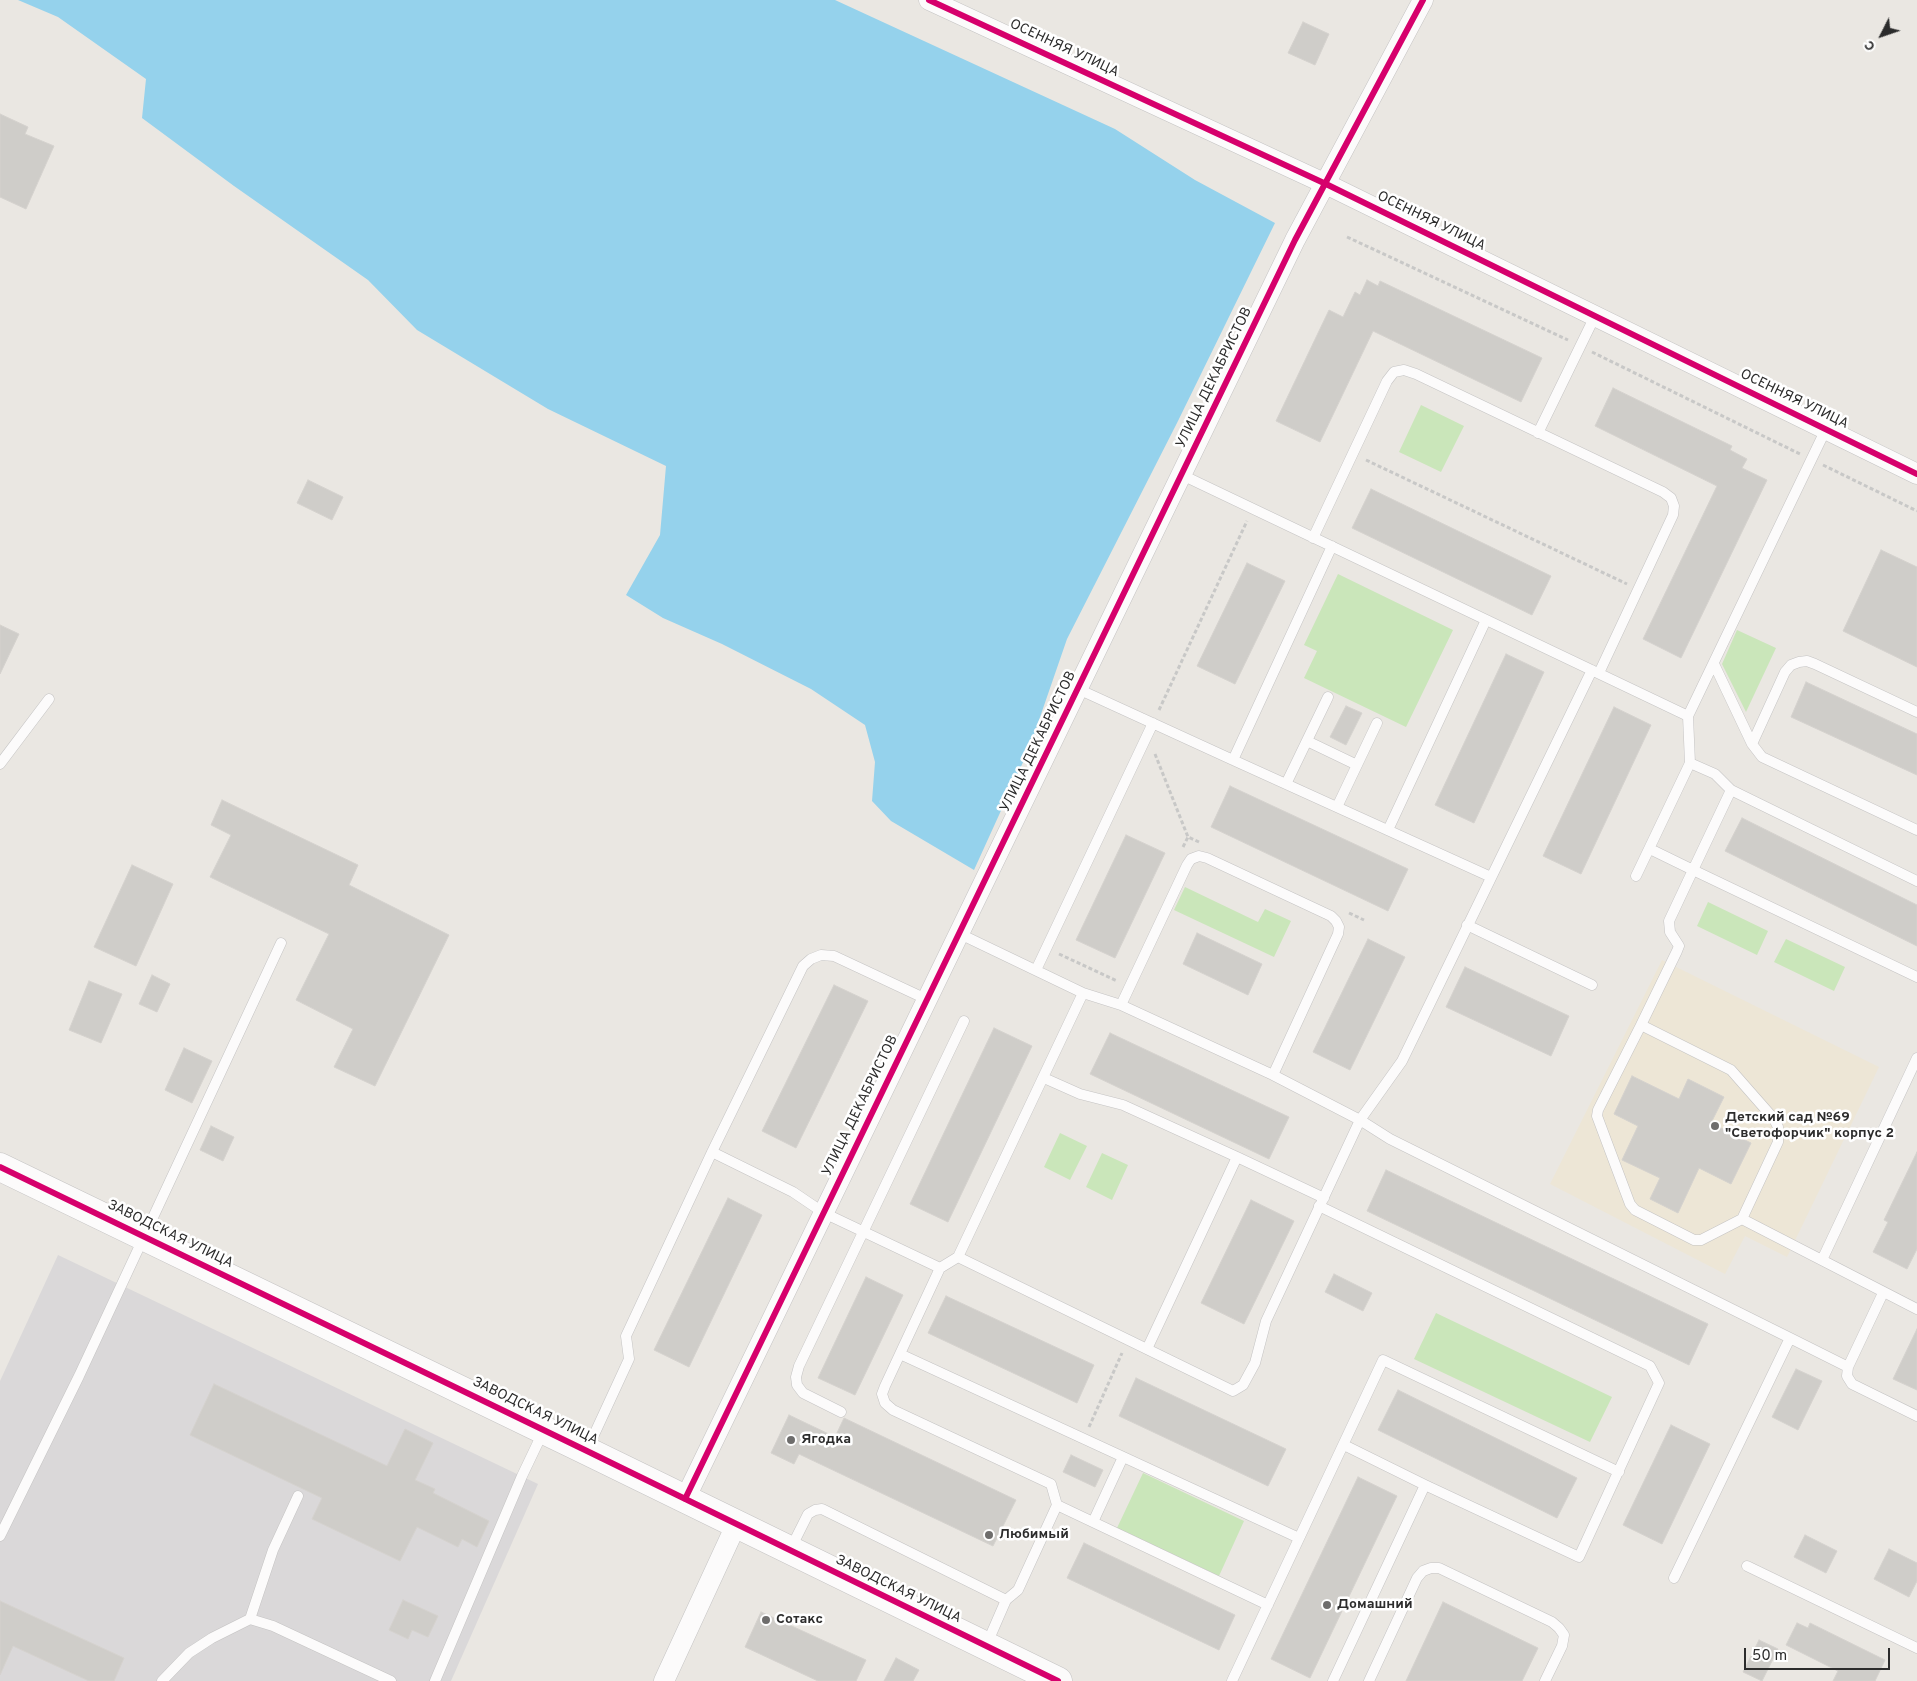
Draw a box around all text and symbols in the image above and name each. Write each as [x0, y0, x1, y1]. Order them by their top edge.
north arrow [1857, 10, 1907, 60]
street label: ОСЕННЯЯ УЛИЦА [1007, 16, 1121, 82]
text: С [1861, 36, 1880, 54]
street label: ОСЕННЯЯ УЛИЦА [1374, 188, 1488, 256]
street label: УЛИЦА ДЕКАБРИСТОВ [1174, 305, 1256, 451]
street label: ОСЕННЯЯ УЛИЦА [1737, 366, 1851, 434]
street label: УЛИЦА ДЕКАБРИСТОВ [998, 669, 1080, 815]
street label: УЛИЦА ДЕКАБРИСТОВ [820, 1033, 902, 1179]
place label: Детский сад №69 "Светофорчик" корпус 2 [1725, 1110, 1894, 1142]
marker: Детский сад №69 "Светофорчик" корпус 2 [1709, 1120, 1721, 1132]
street label: ЗАВОДСКАЯ УЛИЦА [104, 1197, 236, 1273]
street label: ЗАВОДСКАЯ УЛИЦА [469, 1374, 601, 1450]
place label: Ягодка [801, 1432, 851, 1448]
marker: Ягодка [785, 1434, 797, 1446]
place label: Любимый [999, 1527, 1069, 1543]
marker: Любимый [983, 1529, 995, 1541]
street label: ЗАВОДСКАЯ УЛИЦА [832, 1552, 964, 1628]
place label: Домашний [1337, 1597, 1413, 1613]
marker: Домашний [1321, 1599, 1333, 1611]
place label: Сотакс [776, 1612, 823, 1628]
marker: Сотакс [760, 1614, 772, 1626]
scale bar [1747, 1638, 1893, 1670]
text: 50 m [1752, 1647, 1787, 1666]

